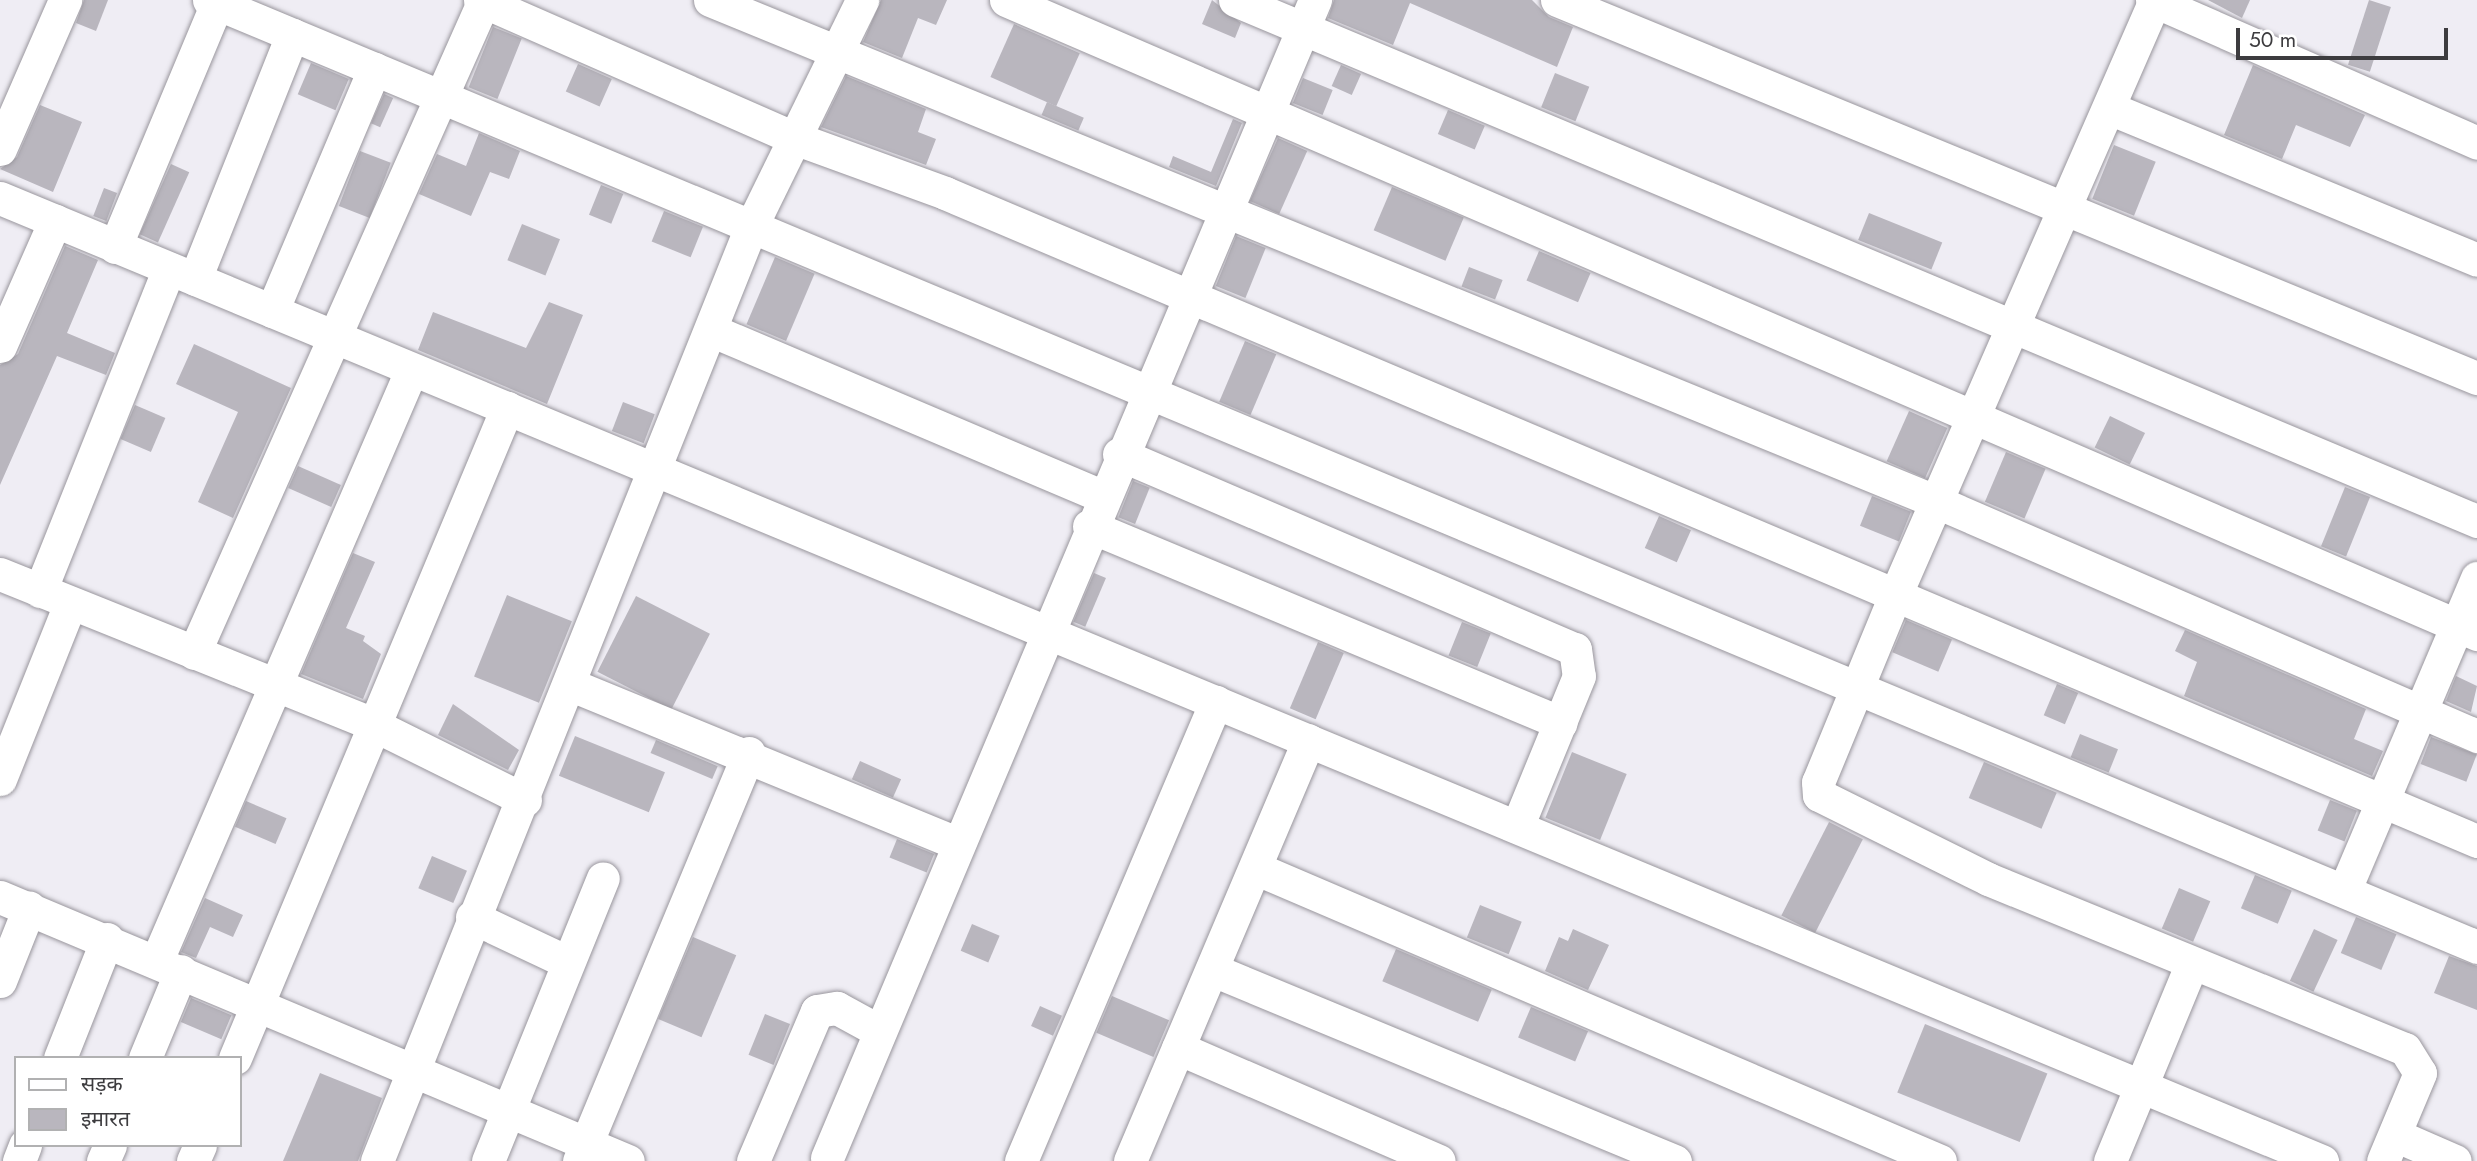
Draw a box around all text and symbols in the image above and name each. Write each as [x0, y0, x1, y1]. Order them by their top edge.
scale bar [2239, 14, 2451, 58]
text: 50 m [2249, 25, 2296, 55]
legend [14, 1056, 242, 1147]
text: सड़क [81, 1069, 123, 1099]
text: इमारत [81, 1104, 130, 1134]

